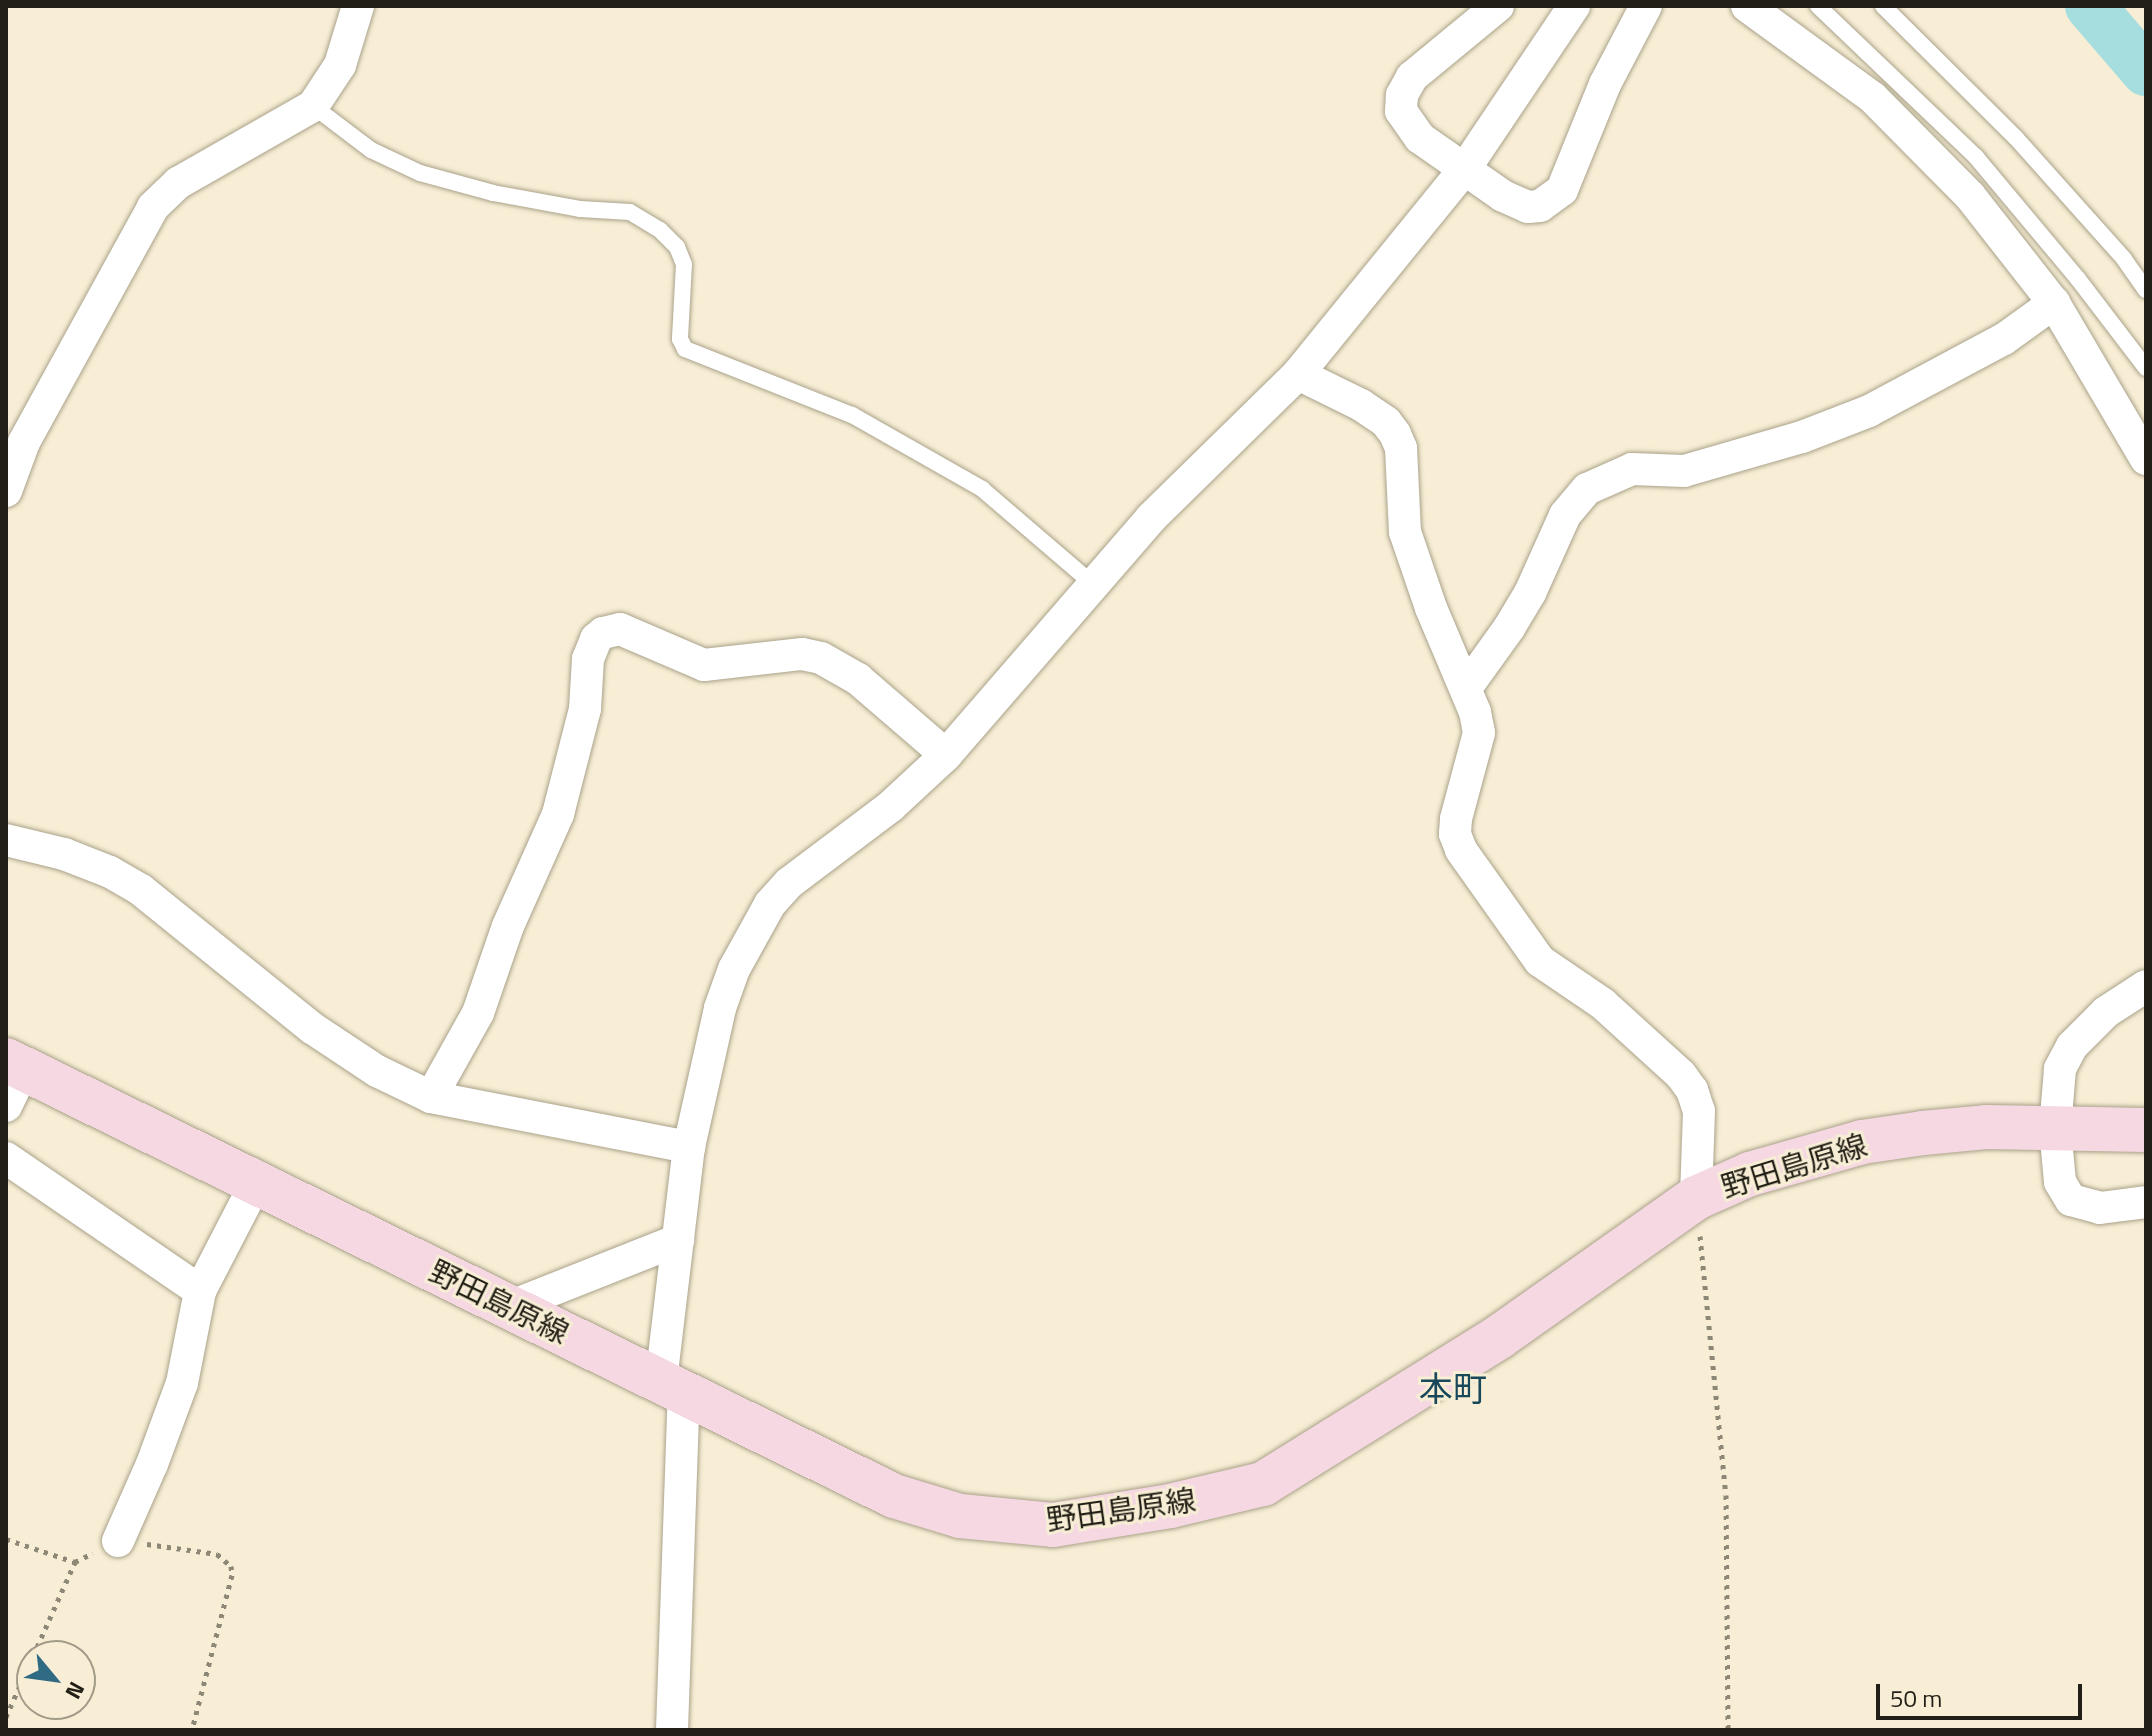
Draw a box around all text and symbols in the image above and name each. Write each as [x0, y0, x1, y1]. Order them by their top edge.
street label: 野田島原線 [1717, 1127, 1871, 1205]
street label: 野田島原線 [424, 1253, 574, 1351]
district label: 本町 [1419, 1369, 1487, 1409]
street label: 野田島原線 [1044, 1482, 1198, 1538]
north arrow [16, 1640, 96, 1720]
scale bar [1880, 1668, 2086, 1718]
text: N [57, 1676, 94, 1706]
text: 50 m [1890, 1680, 1942, 1716]

